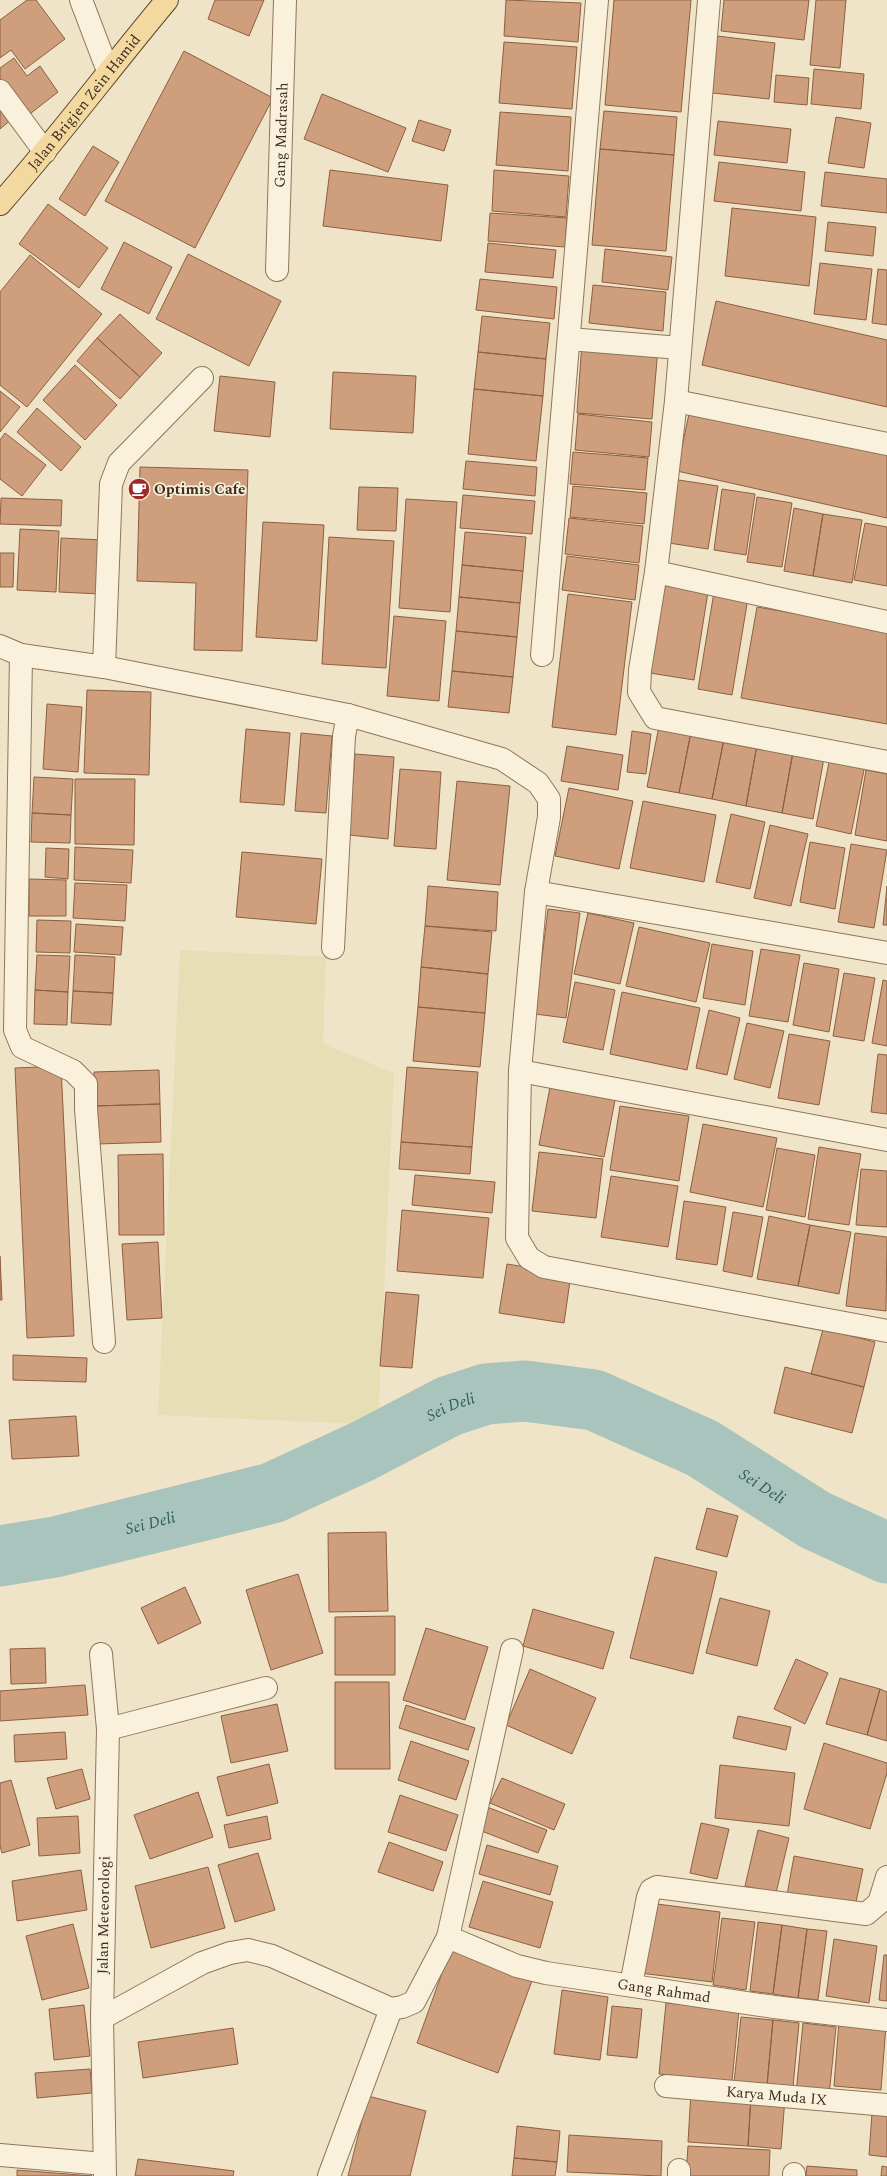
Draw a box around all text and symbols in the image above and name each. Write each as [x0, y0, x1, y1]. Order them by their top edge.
street label: Jalan Brigjen Zein Hamid [22, 29, 146, 175]
street label: Gang Madrasah [268, 82, 294, 188]
cafe icon: Optimis Cafe [126, 476, 152, 502]
place label: Optimis Cafe [154, 478, 246, 501]
water label: Sei Deli [422, 1386, 479, 1428]
water label: Sei Deli [735, 1463, 791, 1510]
water label: Sei Deli [123, 1505, 178, 1541]
street label: Jalan Meteorologi [91, 1855, 117, 1975]
street label: Gang Rahmad [616, 1972, 712, 2009]
street label: Karya Muda IX [725, 2080, 828, 2111]

